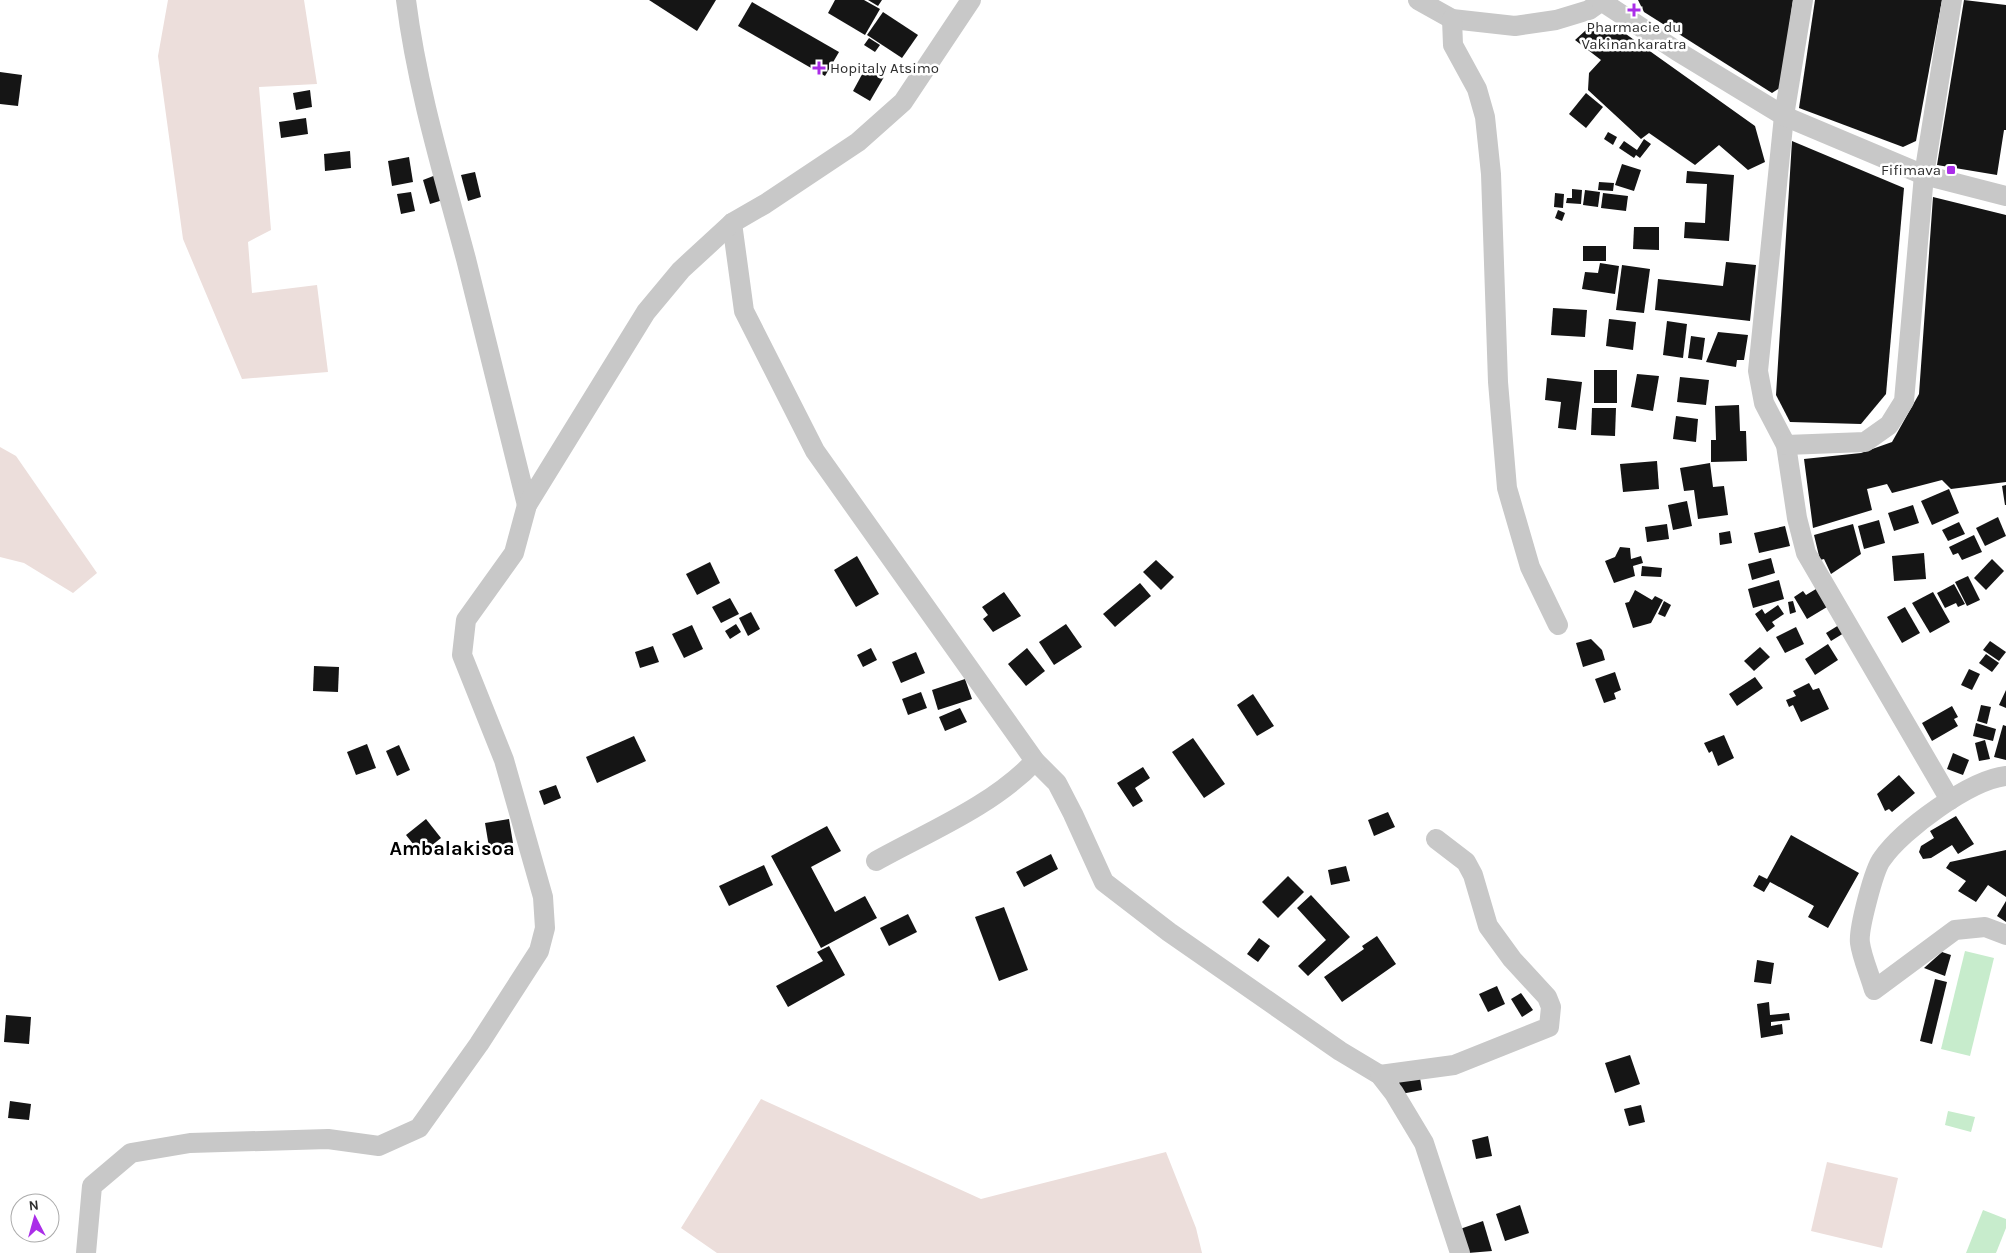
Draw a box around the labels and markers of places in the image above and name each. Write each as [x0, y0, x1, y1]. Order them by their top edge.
marker: Pharmacie du Vakinankaratra [1628, 4, 1640, 16]
place label: Pharmacie du Vakinankaratra [1581, 18, 1687, 53]
place label: Hopitaly Atsimo [830, 59, 939, 77]
marker: Hopitaly Atsimo [812, 61, 826, 75]
place label: Fifimava [1881, 161, 1941, 179]
marker: Fifimava [1945, 164, 1957, 176]

